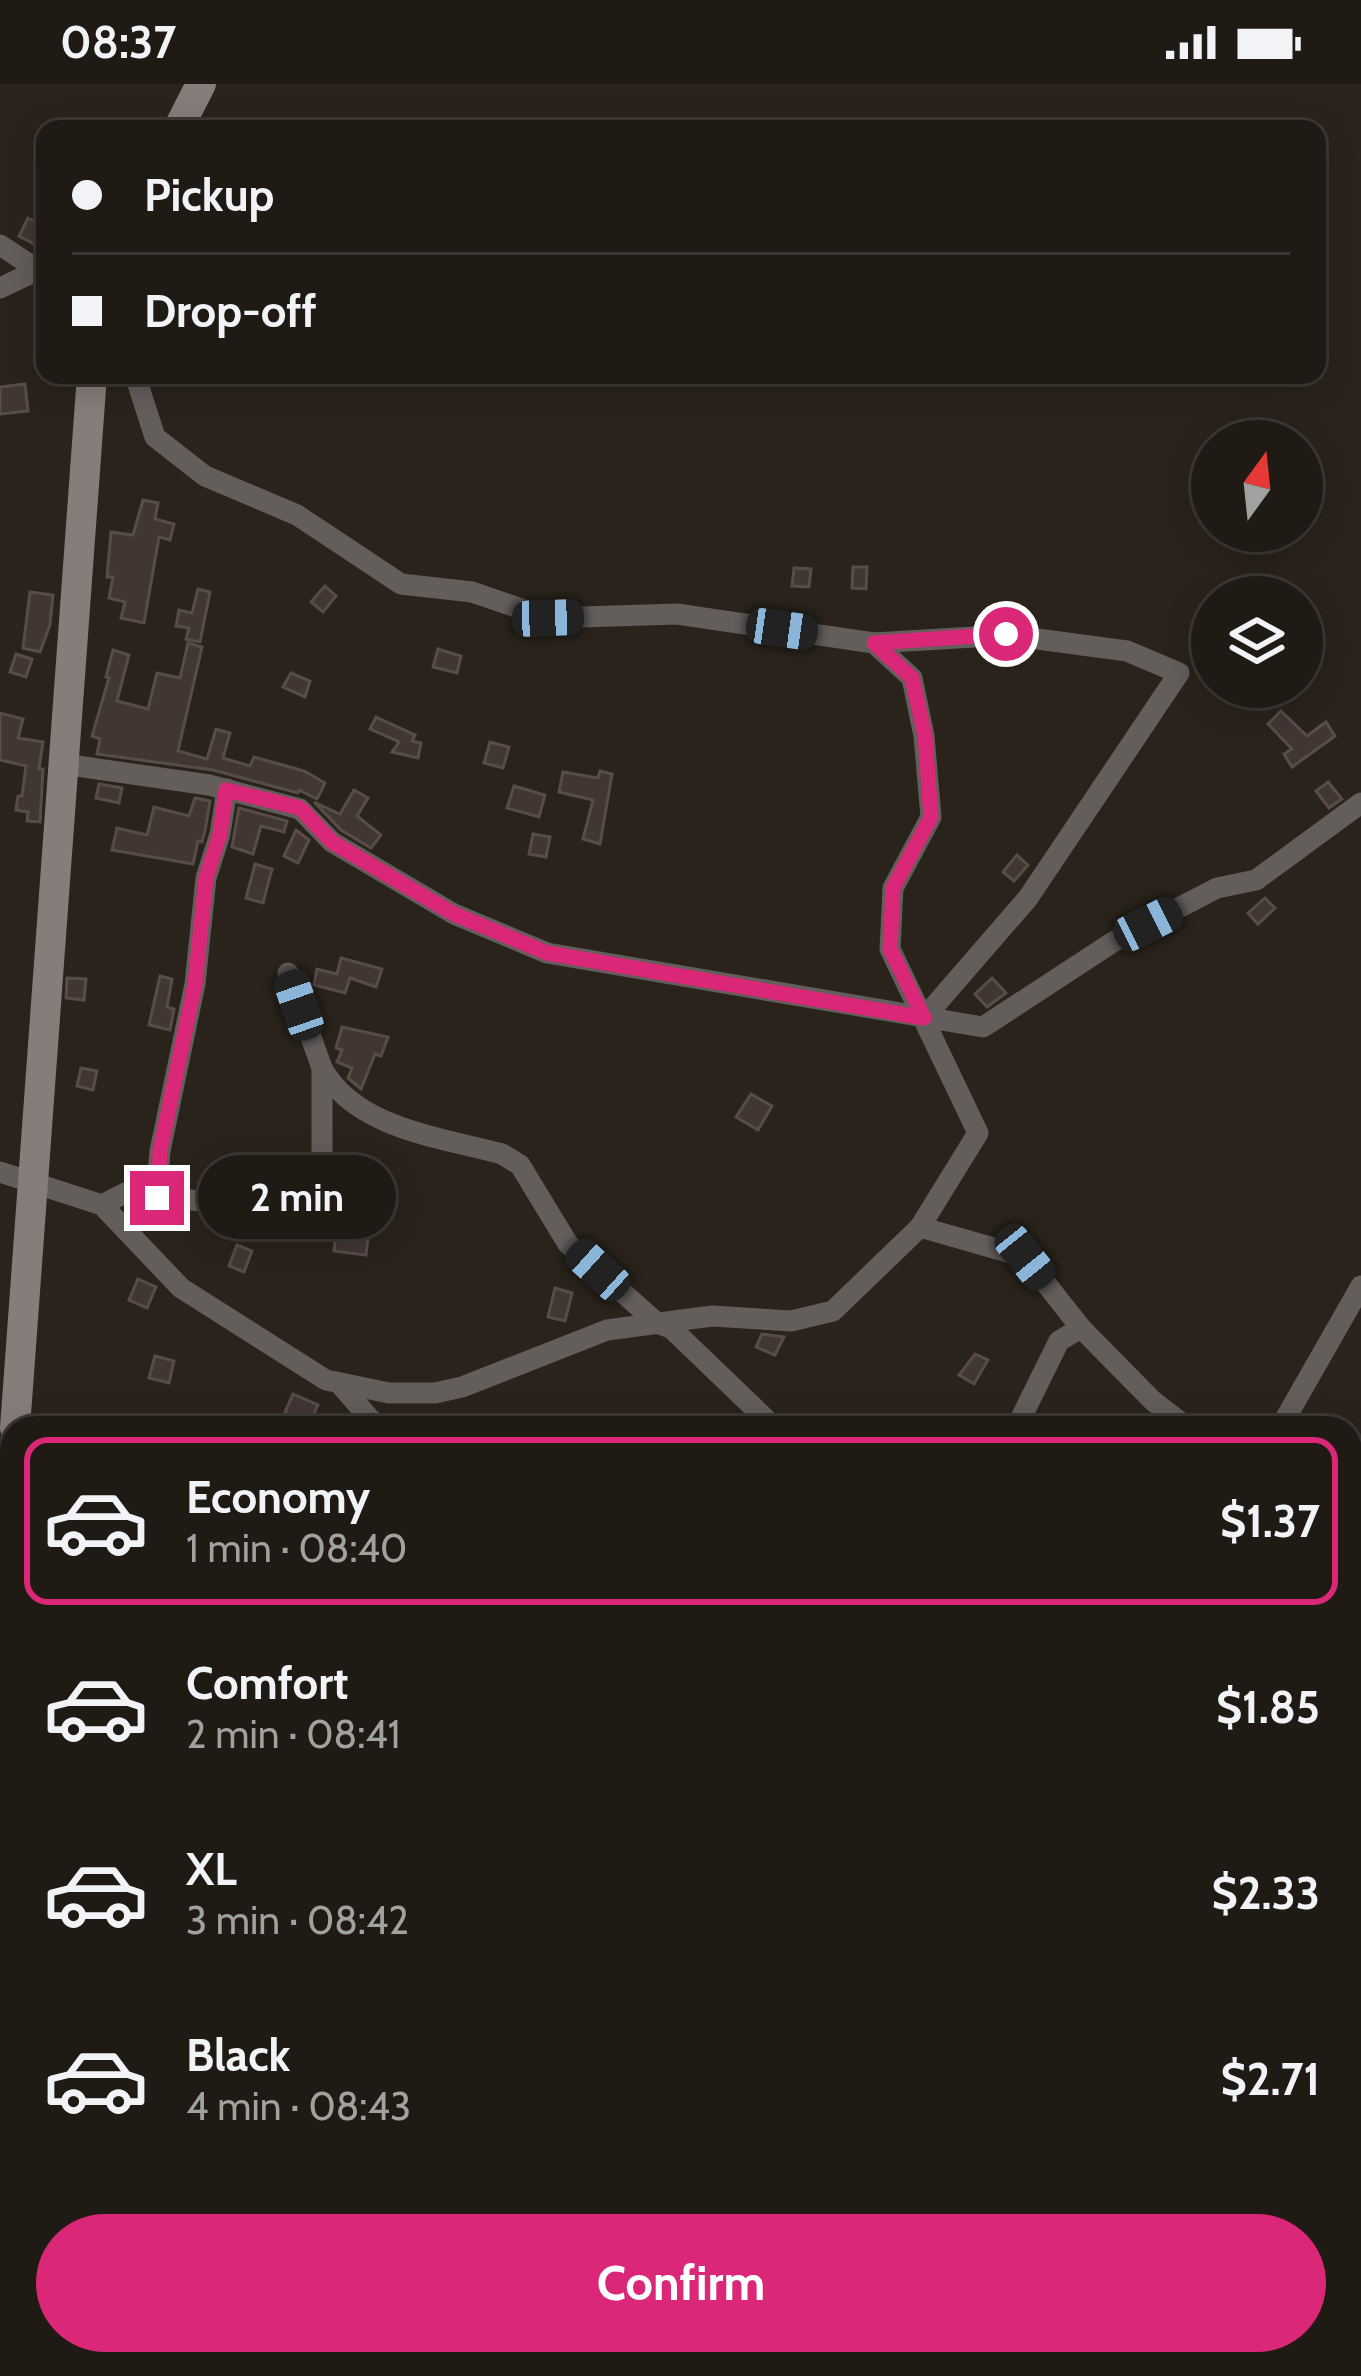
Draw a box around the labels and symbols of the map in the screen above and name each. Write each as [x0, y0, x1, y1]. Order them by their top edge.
north arrow [1191, 420, 1323, 552]
car [511, 599, 585, 637]
car [744, 606, 820, 652]
route start [979, 607, 1033, 661]
car [1108, 892, 1188, 956]
car [270, 965, 328, 1045]
callout: 2 min [199, 1156, 397, 1240]
route end [130, 1171, 184, 1225]
car [988, 1218, 1062, 1296]
car [559, 1233, 637, 1307]

